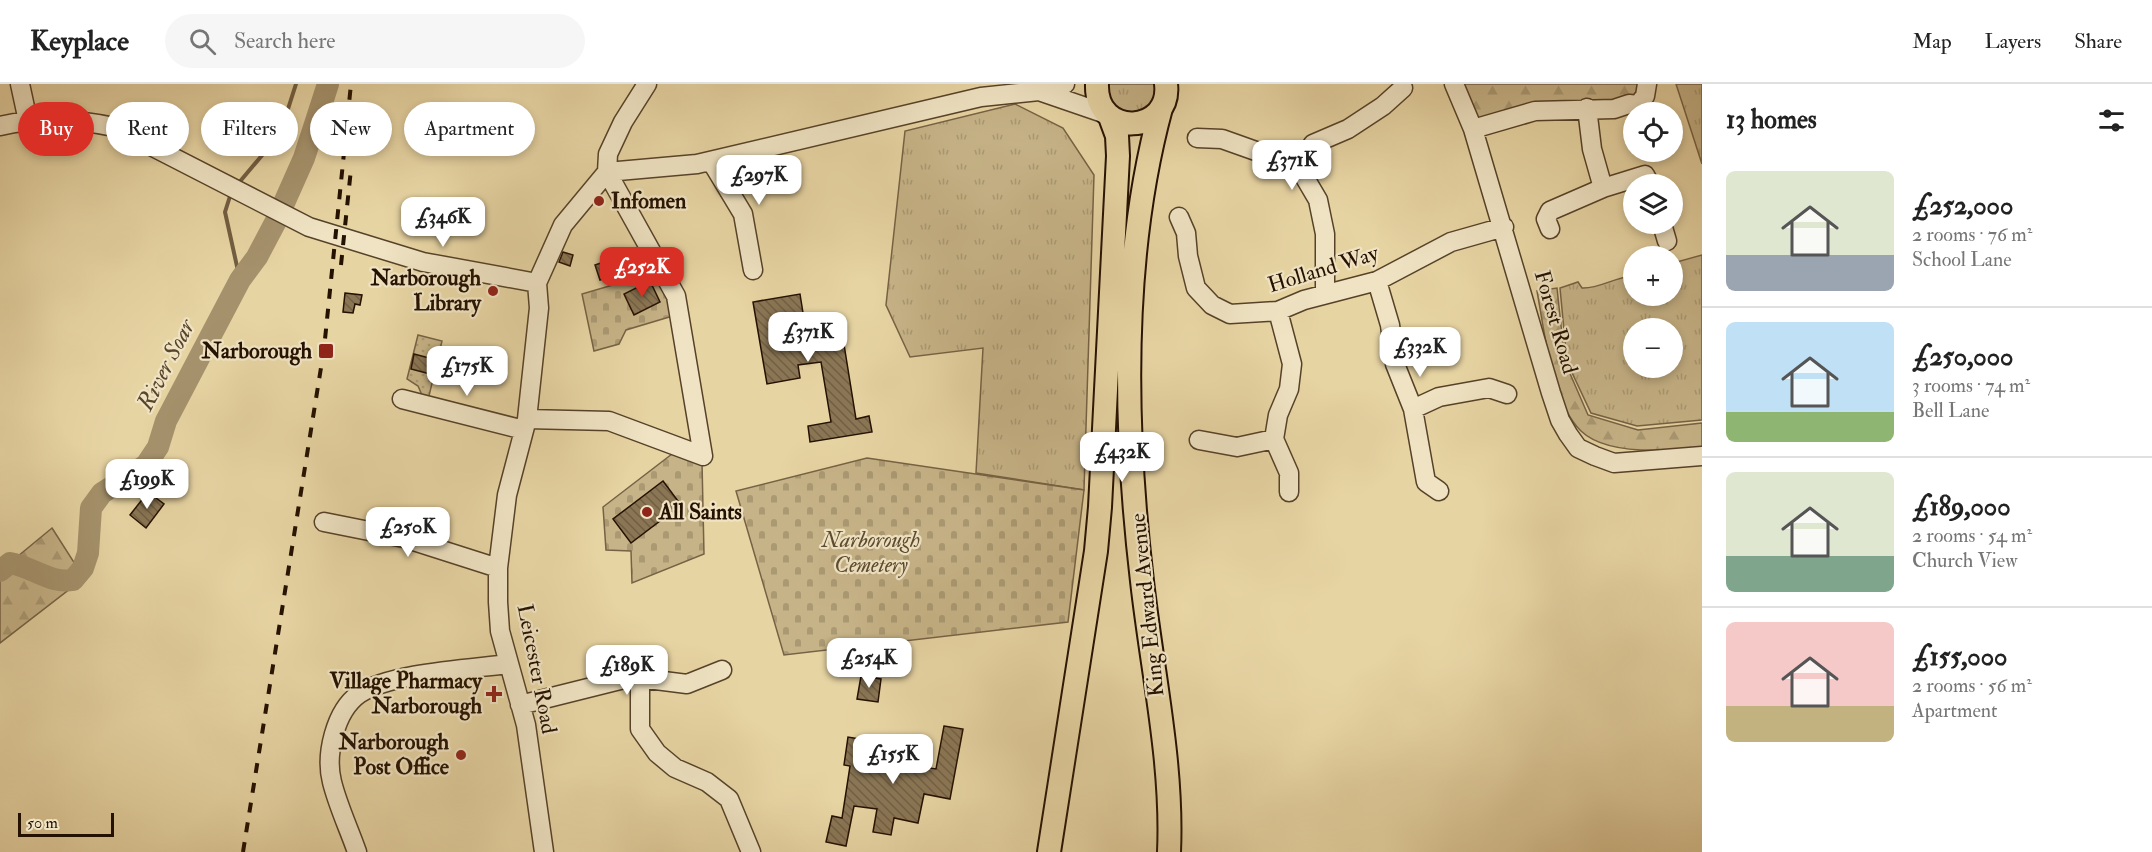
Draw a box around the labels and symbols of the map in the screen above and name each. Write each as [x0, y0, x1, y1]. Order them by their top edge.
pin: £371K [1250, 140, 1334, 191]
pin: £297K [717, 155, 801, 206]
place label: Infomen [611, 187, 687, 215]
marker: Infomen [592, 194, 606, 208]
pin: £346K [401, 197, 485, 248]
street label: Holland Way [1264, 239, 1382, 299]
pin: £252K [600, 247, 684, 298]
place label: Narborough Library [370, 264, 482, 318]
street label: Forest Road [1528, 267, 1584, 377]
marker: Narborough Library [486, 284, 500, 298]
pin: £371K [766, 312, 850, 363]
water label: River Soar [129, 313, 203, 417]
pin: £332K [1378, 327, 1462, 378]
place label: Narborough [201, 337, 312, 366]
marker: Narborough [317, 342, 335, 360]
pin: £175K [425, 346, 509, 397]
pin: £432K [1080, 432, 1164, 483]
pin: £199K [105, 459, 189, 510]
place label: All Saints [658, 498, 742, 526]
marker: All Saints [640, 505, 654, 519]
pin: £250K [366, 507, 450, 558]
street label: King Edward Avenue [1123, 512, 1171, 698]
park label: Narborough Cemetery [821, 526, 920, 579]
street label: Leicester Road [511, 602, 563, 736]
pin: £254K [827, 638, 911, 689]
pin: £189K [585, 645, 669, 696]
place label: Village Pharmacy Narborough [328, 667, 483, 721]
marker: Village Pharmacy Narborough [487, 687, 501, 701]
place label: Narborough Post Office [338, 728, 450, 781]
pin: £155K [851, 734, 935, 785]
marker: Narborough Post Office [454, 748, 468, 762]
scale bar [18, 810, 114, 838]

